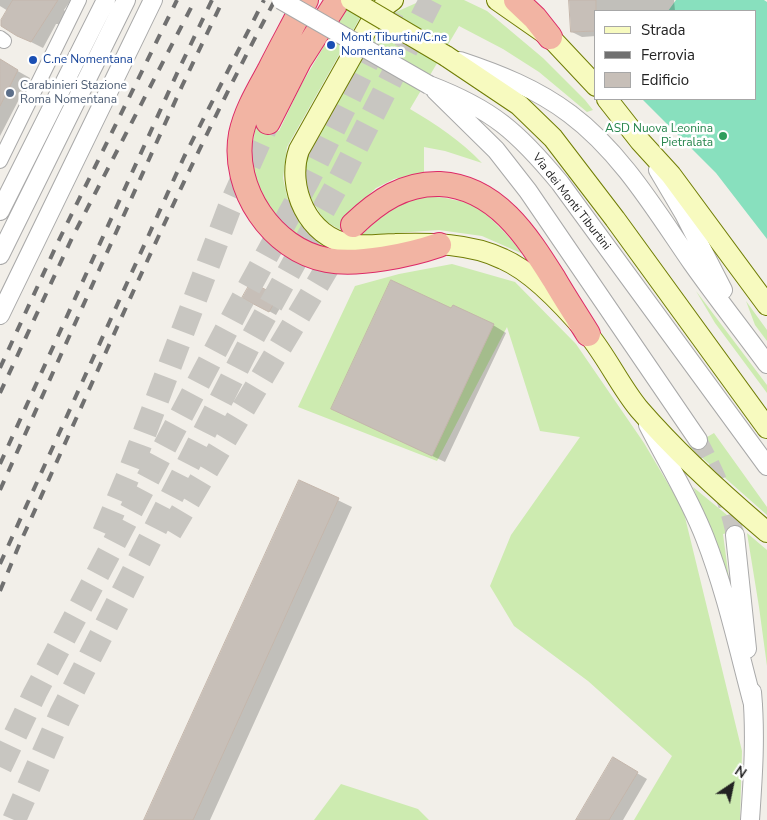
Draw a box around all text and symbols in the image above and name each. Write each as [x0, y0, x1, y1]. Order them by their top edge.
legend [594, 10, 757, 100]
text: Strada [641, 20, 685, 40]
place label: Monti Tiburtini/C.ne Nomentana [341, 31, 447, 59]
marker: Monti Tiburtini/C.ne Nomentana [325, 39, 337, 51]
text: Ferrovia [641, 45, 695, 65]
place label: C.ne Nomentana [43, 53, 133, 67]
marker: C.ne Nomentana [27, 54, 39, 66]
text: Edificio [641, 70, 689, 90]
place label: Carabinieri Stazione Roma Nomentana [20, 79, 127, 107]
marker: Carabinieri Stazione Roma Nomentana [4, 87, 16, 99]
place label: ASD Nuova Leonina Pietralata [605, 122, 713, 150]
marker: ASD Nuova Leonina Pietralata [717, 130, 729, 142]
street label: Via dei Monti Tiburtini [529, 151, 613, 253]
north arrow [707, 760, 757, 810]
text: N [731, 761, 750, 783]

